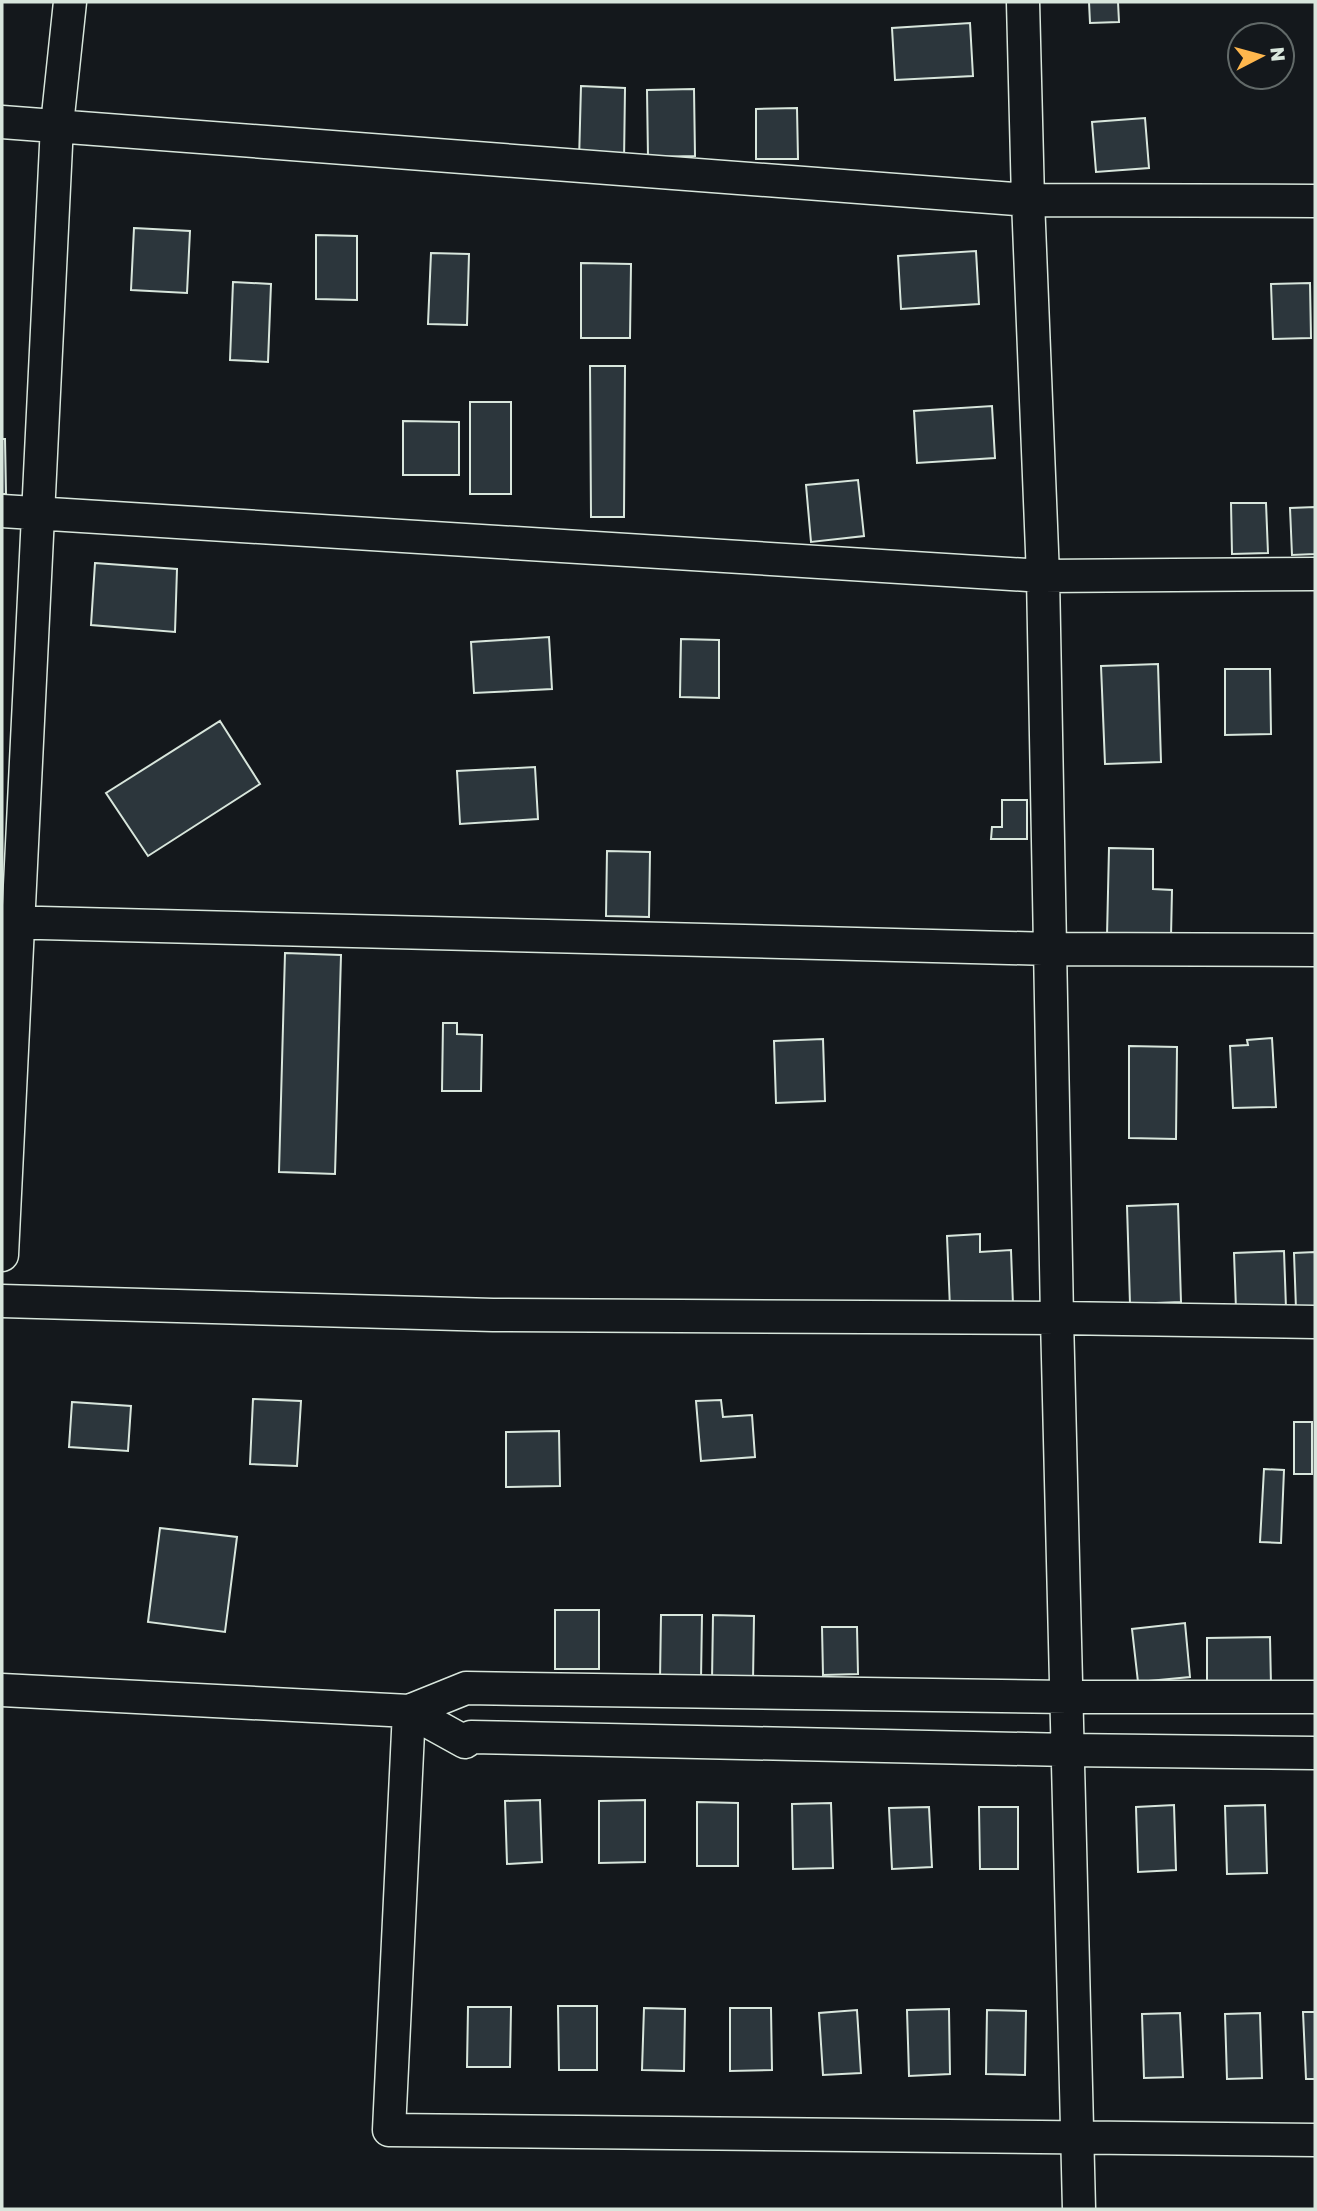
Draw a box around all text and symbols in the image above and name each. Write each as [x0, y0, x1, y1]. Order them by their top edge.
north arrow [1226, 21, 1296, 91]
text: N [1266, 46, 1291, 63]

